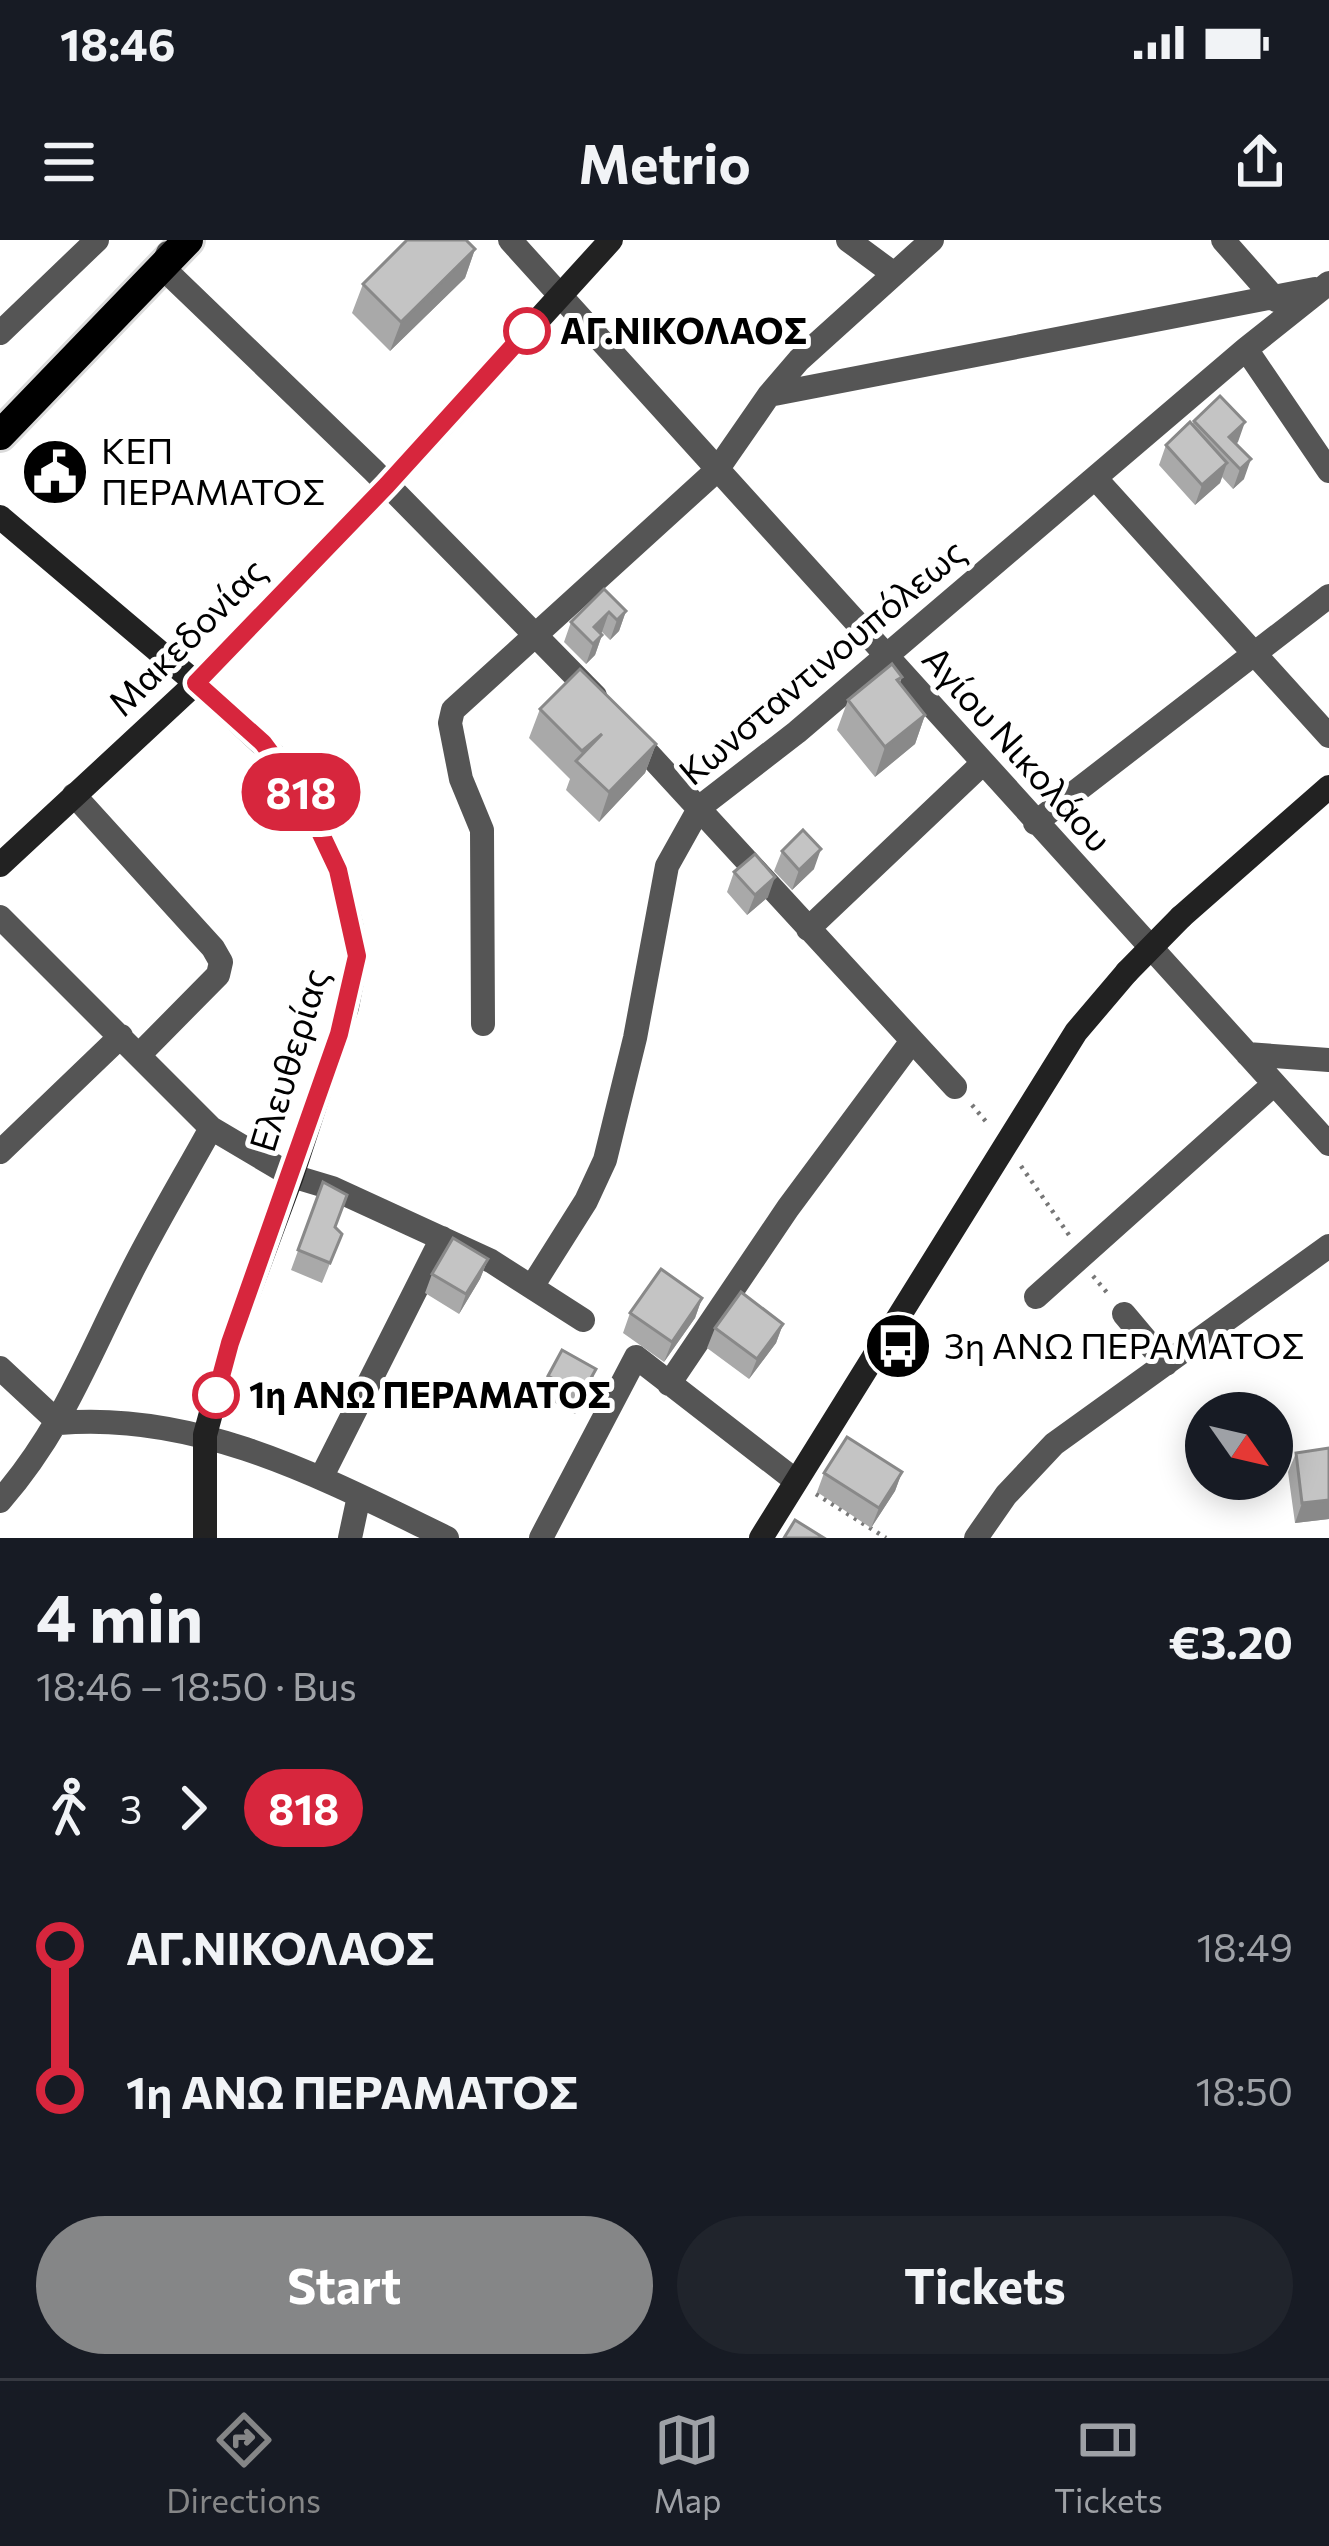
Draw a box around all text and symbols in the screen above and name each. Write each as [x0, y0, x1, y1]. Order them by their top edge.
text: 18:46 [60, 15, 175, 70]
icon: menu [36, 129, 102, 195]
text: Metrio [578, 129, 751, 195]
icon: share [1227, 129, 1293, 195]
place label: ΑΓ.ΝΙΚΟΛΑΟΣ [560, 307, 807, 351]
marker: ΑΓ.ΝΙΚΟΛΑΟΣ [505, 309, 549, 353]
place label: ΚΕΠ ΠΕΡΑΜΑΤΟΣ [101, 427, 325, 512]
public building icon: ΚΕΠ ΠΕΡΑΜΑΤΟΣ [20, 437, 90, 507]
street label: Κωνσταντινουπόλεως [669, 528, 973, 793]
street label: Μακεδονίας [98, 548, 274, 724]
street label: Αγίου Νικολάου [915, 636, 1122, 859]
line badge: 818 [232, 753, 370, 831]
text: 818 [266, 766, 336, 818]
street label: Ελευθερίας [238, 962, 336, 1156]
bus stop icon: 3η ΑΝΩ ΠΕΡΑΜΑΤΟΣ [863, 1311, 933, 1381]
place label: 3η ΑΝΩ ΠΕΡΑΜΑΤΟΣ [944, 1322, 1305, 1366]
place label: 1η ΑΝΩ ΠΕΡΑΜΑΤΟΣ [249, 1371, 611, 1415]
marker: 1η ΑΝΩ ΠΕΡΑΜΑΤΟΣ [194, 1373, 238, 1417]
north arrow [1185, 1392, 1293, 1500]
map controls [1185, 1392, 1293, 1500]
text: 4 min [36, 1575, 203, 1656]
text: €3.20 [1169, 1613, 1293, 1668]
text: 18:46 – 18:50 · Bus [36, 1661, 357, 1709]
icon: walk [36, 1775, 102, 1841]
icon: forward [160, 1775, 226, 1841]
text: 818 [268, 1782, 339, 1834]
text: 3 [120, 1784, 142, 1832]
text: ΑΓ.ΝΙΚΟΛΑΟΣ [126, 1919, 435, 1974]
text: 18:49 [1196, 1922, 1293, 1970]
text: 1η ΑΝΩ ΠΕΡΑΜΑΤΟΣ [126, 2063, 579, 2118]
text: 18:50 [1196, 2066, 1293, 2114]
button: Start [36, 2216, 653, 2354]
button: Tickets [677, 2216, 1293, 2354]
tab: Directions [166, 2407, 321, 2520]
tab: Map [653, 2407, 722, 2520]
tab: Tickets [1054, 2407, 1163, 2520]

